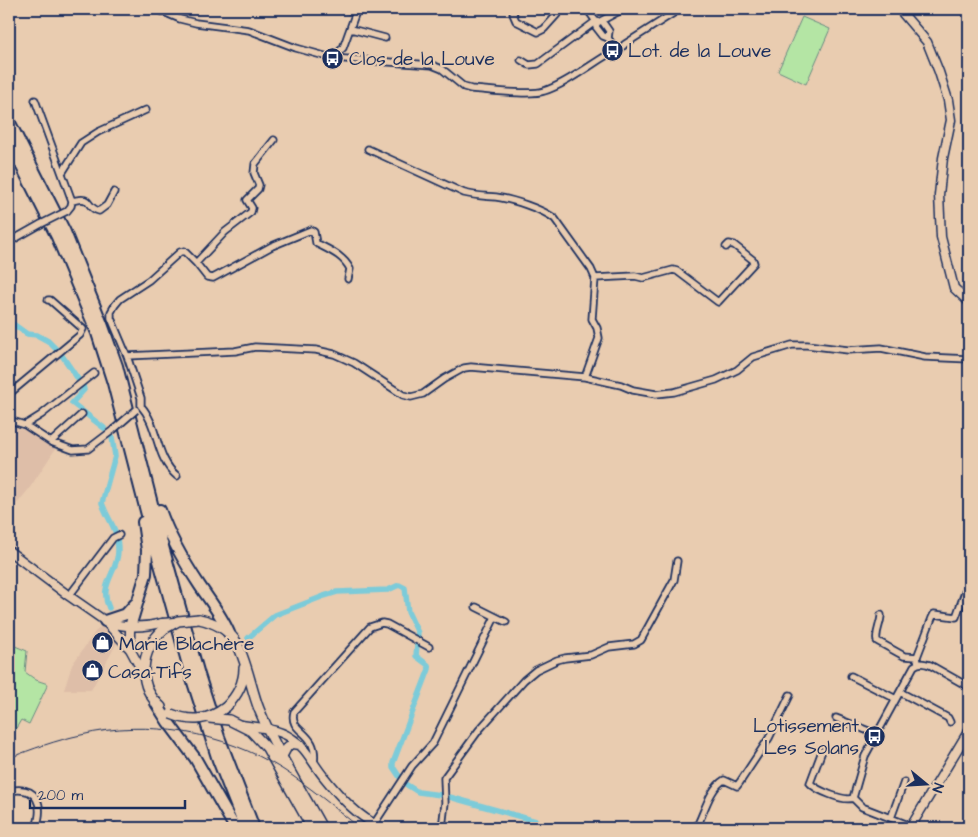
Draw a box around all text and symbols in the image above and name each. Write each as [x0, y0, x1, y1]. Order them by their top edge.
bus stop icon: Lot. de la Louve [600, 38, 624, 62]
place label: Lot. de la Louve [628, 38, 771, 65]
bus stop icon: Clos de la Louve [321, 46, 345, 70]
place label: Clos de la Louve [349, 46, 495, 73]
shop icon: Marie Blachère [91, 631, 115, 655]
place label: Marie Blachère [119, 631, 254, 658]
shop icon: Casa-Tifs [80, 659, 104, 683]
place label: Casa-Tifs [108, 659, 192, 686]
place label: Lotissement Les Solans [753, 713, 859, 762]
bus stop icon: Lotissement Les Solans [863, 724, 887, 748]
north arrow [900, 760, 950, 810]
scale bar [30, 777, 185, 809]
text: N [926, 780, 948, 795]
text: 200 m [38, 785, 84, 806]

